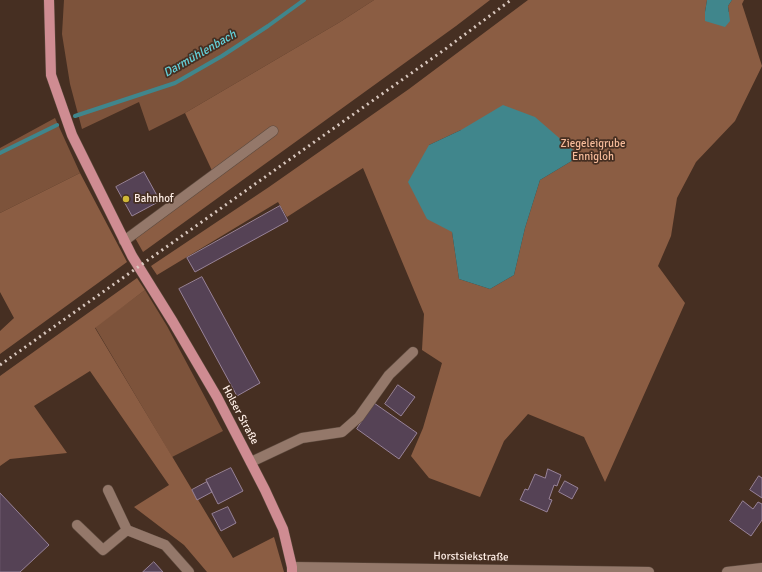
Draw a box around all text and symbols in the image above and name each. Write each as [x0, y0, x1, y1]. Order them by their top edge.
water label: Darmühlenbach [161, 27, 239, 81]
park label: Ziegeleigrube Ennigloh [561, 137, 625, 163]
place label: Bahnhof [134, 192, 174, 206]
marker: Bahnhof [121, 194, 131, 204]
street label: Holser Straße [219, 383, 261, 447]
street label: Horstsiekstraße [433, 550, 509, 564]

